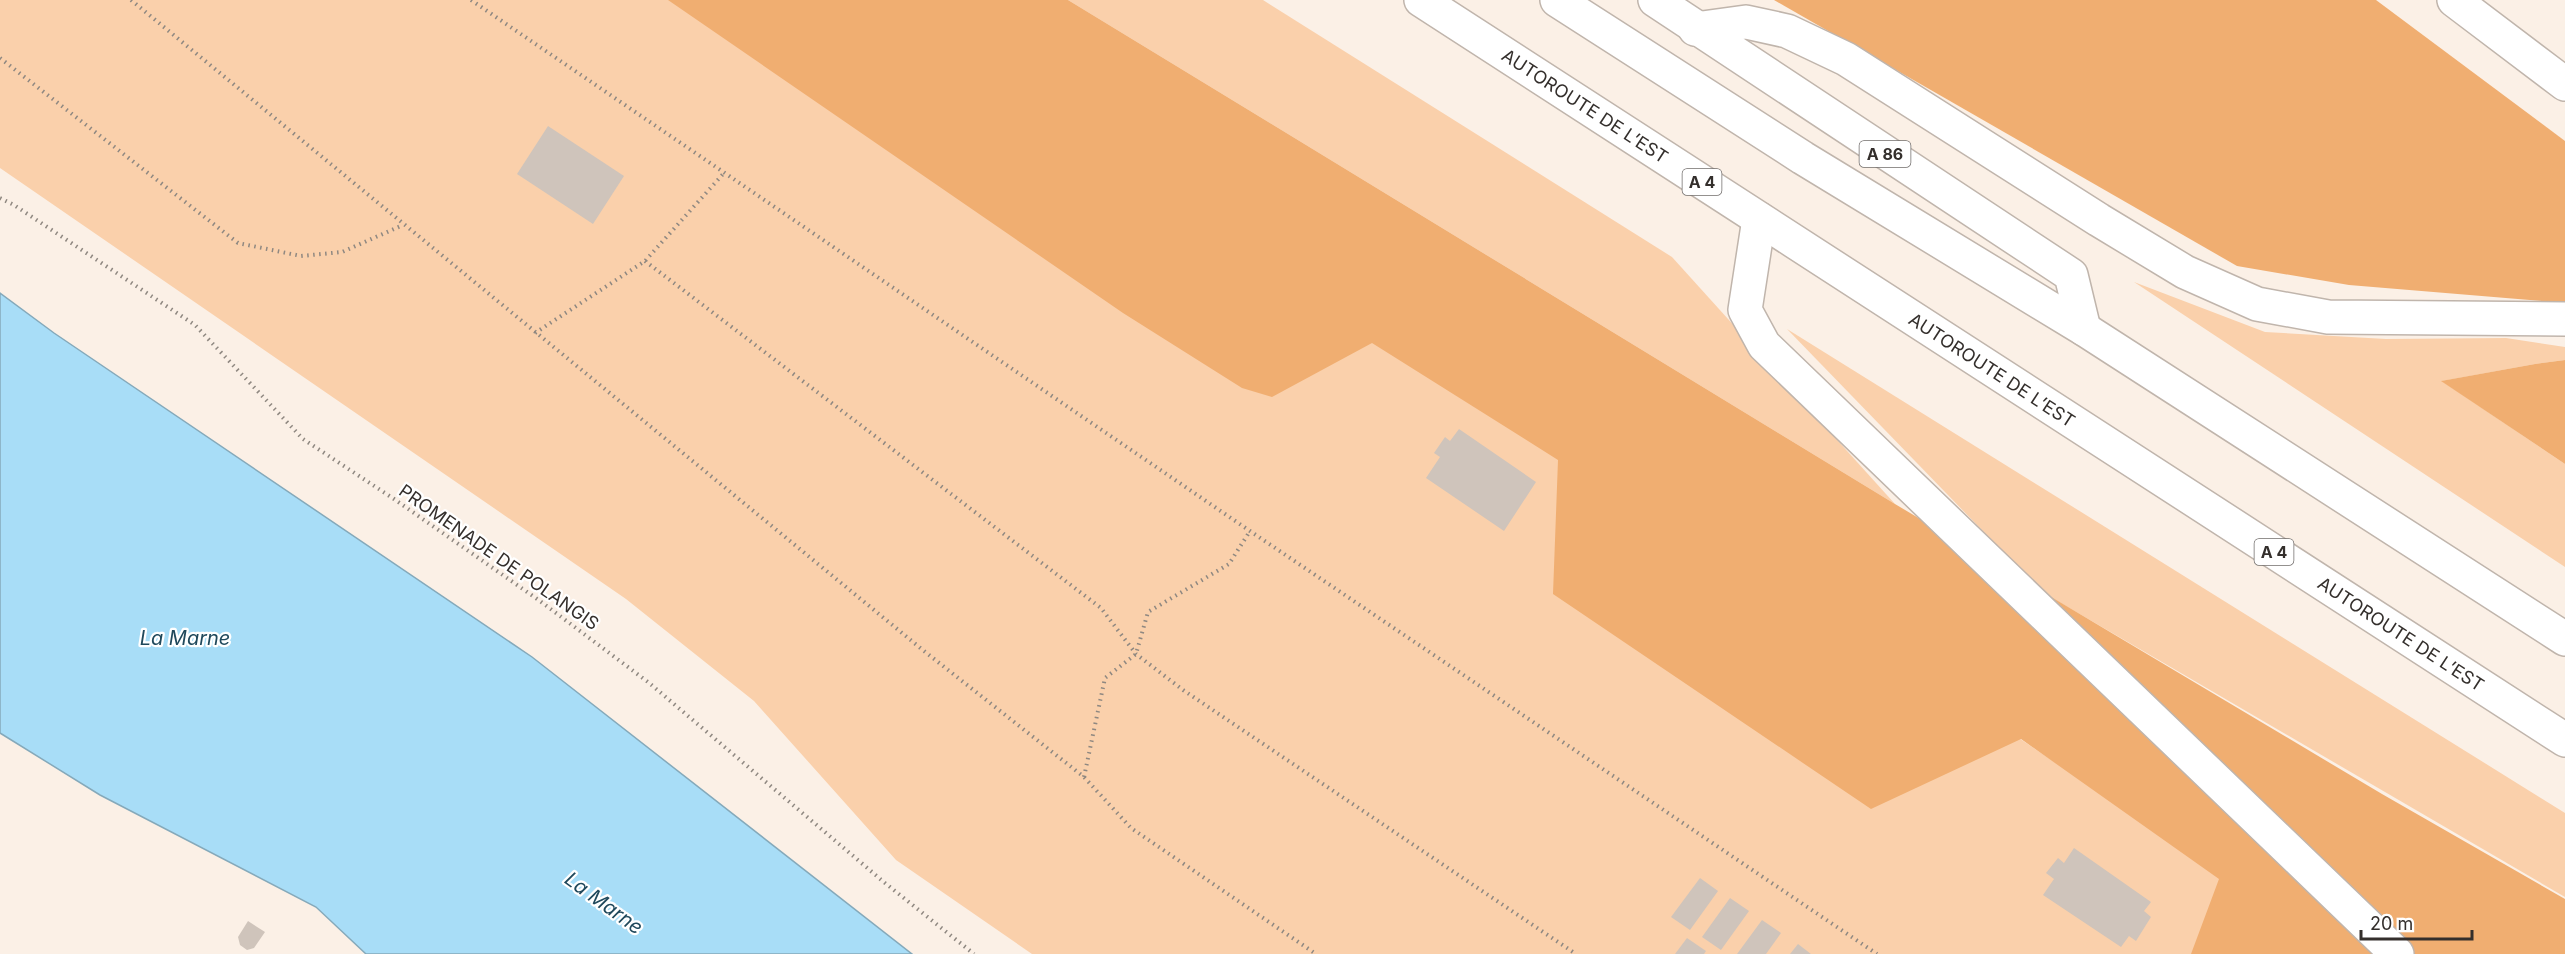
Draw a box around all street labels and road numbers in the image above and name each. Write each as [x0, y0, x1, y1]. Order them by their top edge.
street label: AUTOROUTE DE L’EST [1498, 44, 1672, 168]
road number: A 86 [1860, 141, 1910, 167]
road number: A 4 [1682, 169, 1722, 195]
street label: AUTOROUTE DE L’EST [1905, 308, 2079, 432]
street label: PROMENADE DE POLANGIS [395, 480, 603, 634]
road number: A 4 [2254, 539, 2294, 565]
street label: AUTOROUTE DE L’EST [2314, 572, 2488, 696]

